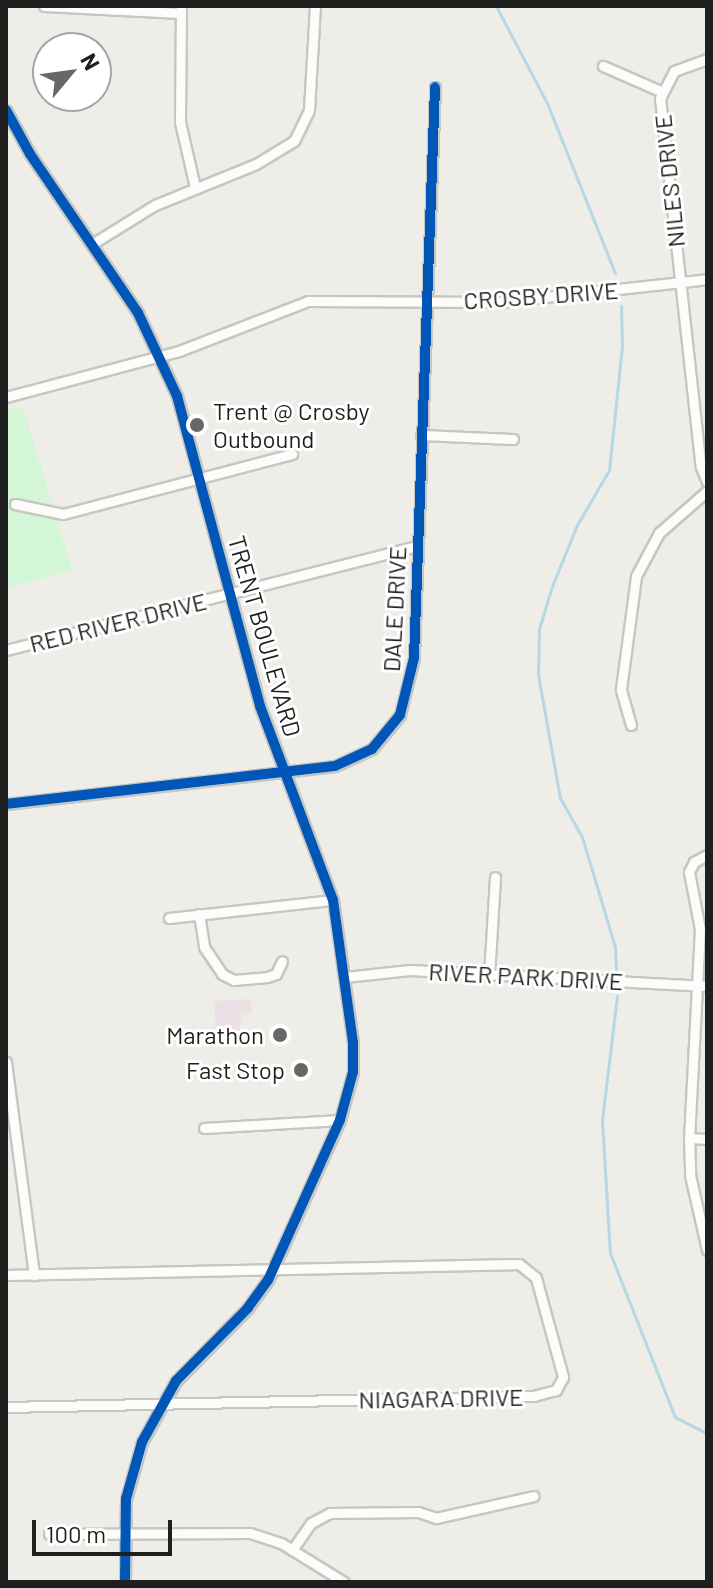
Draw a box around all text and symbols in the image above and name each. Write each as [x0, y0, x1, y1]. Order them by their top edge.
north arrow [32, 32, 112, 112]
text: N [76, 49, 106, 74]
street label: NILES DRIVE [648, 113, 690, 249]
street label: CROSBY DRIVE [463, 275, 619, 315]
place label: Trent @ Crosby Outbound [213, 397, 370, 453]
marker: Trent @ Crosby Outbound [188, 416, 206, 434]
street label: TRENT BOULEVARD [223, 532, 307, 740]
street label: DALE DRIVE [376, 545, 412, 673]
street label: RED RIVER DRIVE [26, 586, 210, 658]
street label: RIVER PARK DRIVE [428, 957, 624, 995]
place label: Marathon [166, 1021, 264, 1049]
marker: Marathon [271, 1026, 289, 1044]
place label: Fast Stop [186, 1056, 285, 1084]
marker: Fast Stop [292, 1061, 310, 1079]
street label: NIAGARA DRIVE [358, 1382, 524, 1414]
scale bar [36, 1504, 176, 1554]
text: 100 m [46, 1519, 106, 1548]

